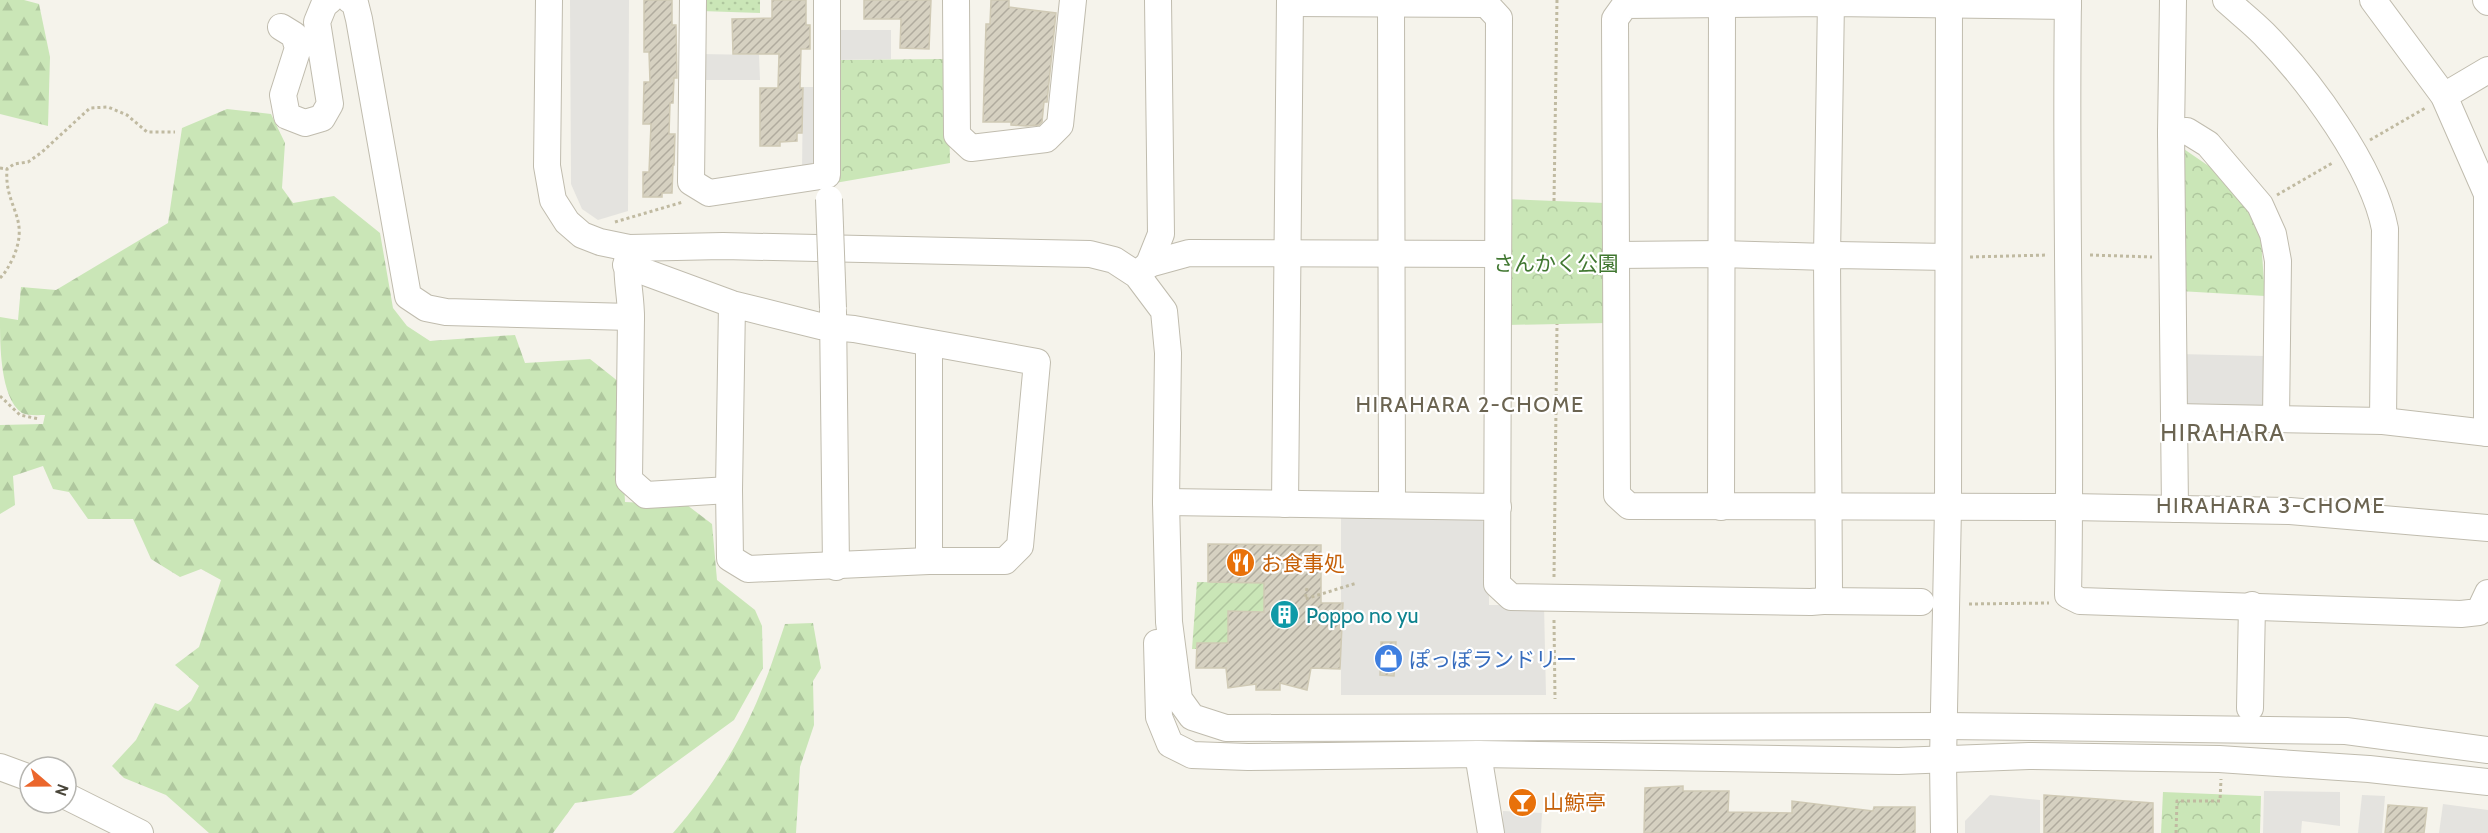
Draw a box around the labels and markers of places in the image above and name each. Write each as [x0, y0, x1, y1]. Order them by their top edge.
restaurant icon: お食事処 [1224, 547, 1256, 579]
place label: お食事処 [1261, 551, 1345, 576]
building icon: Poppo no yu [1269, 599, 1301, 631]
place label: Poppo no yu [1306, 603, 1419, 628]
shop icon: ぽっぽランドリー [1372, 643, 1404, 675]
place label: ぽっぽランドリー [1409, 647, 1577, 672]
bar icon: 山鯨亭 [1506, 786, 1538, 818]
place label: 山鯨亭 [1543, 790, 1606, 815]

